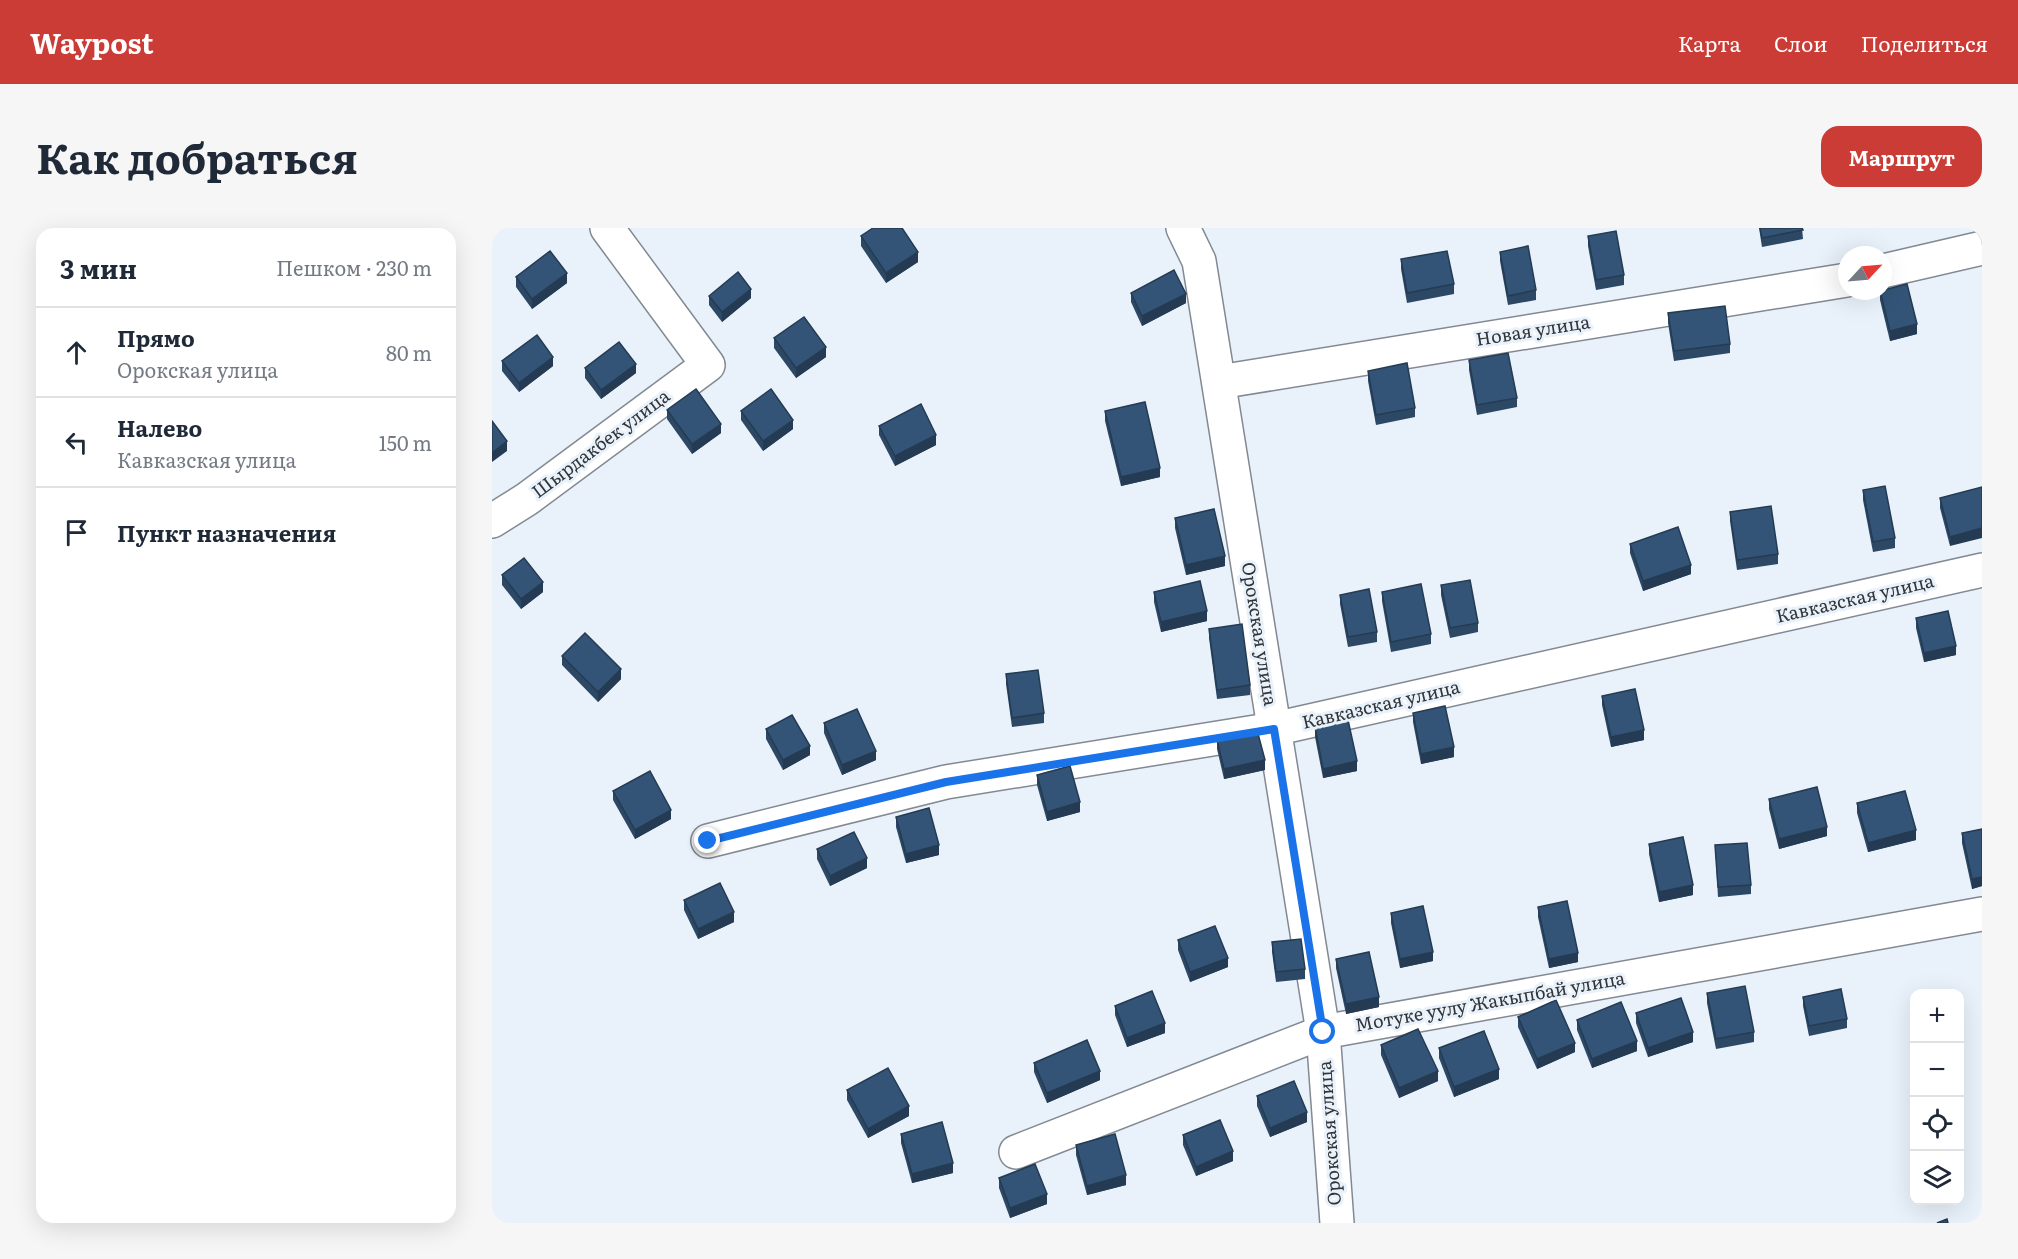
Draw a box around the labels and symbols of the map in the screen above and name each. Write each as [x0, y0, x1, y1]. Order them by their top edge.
north arrow [1838, 246, 1892, 300]
street label: Новая улица [1474, 307, 1592, 352]
street label: Шырдакбек улица [525, 382, 675, 504]
street label: Орокская улица [1236, 560, 1285, 708]
street label: Кавказская улица [1773, 566, 1937, 629]
street label: Кавказская улица [1299, 672, 1463, 735]
route end [694, 827, 720, 853]
street label: Мотуке уулу Жакыпбай улица [1353, 963, 1627, 1038]
route start [1309, 1018, 1335, 1044]
street label: Орокская улица [1310, 1060, 1347, 1206]

